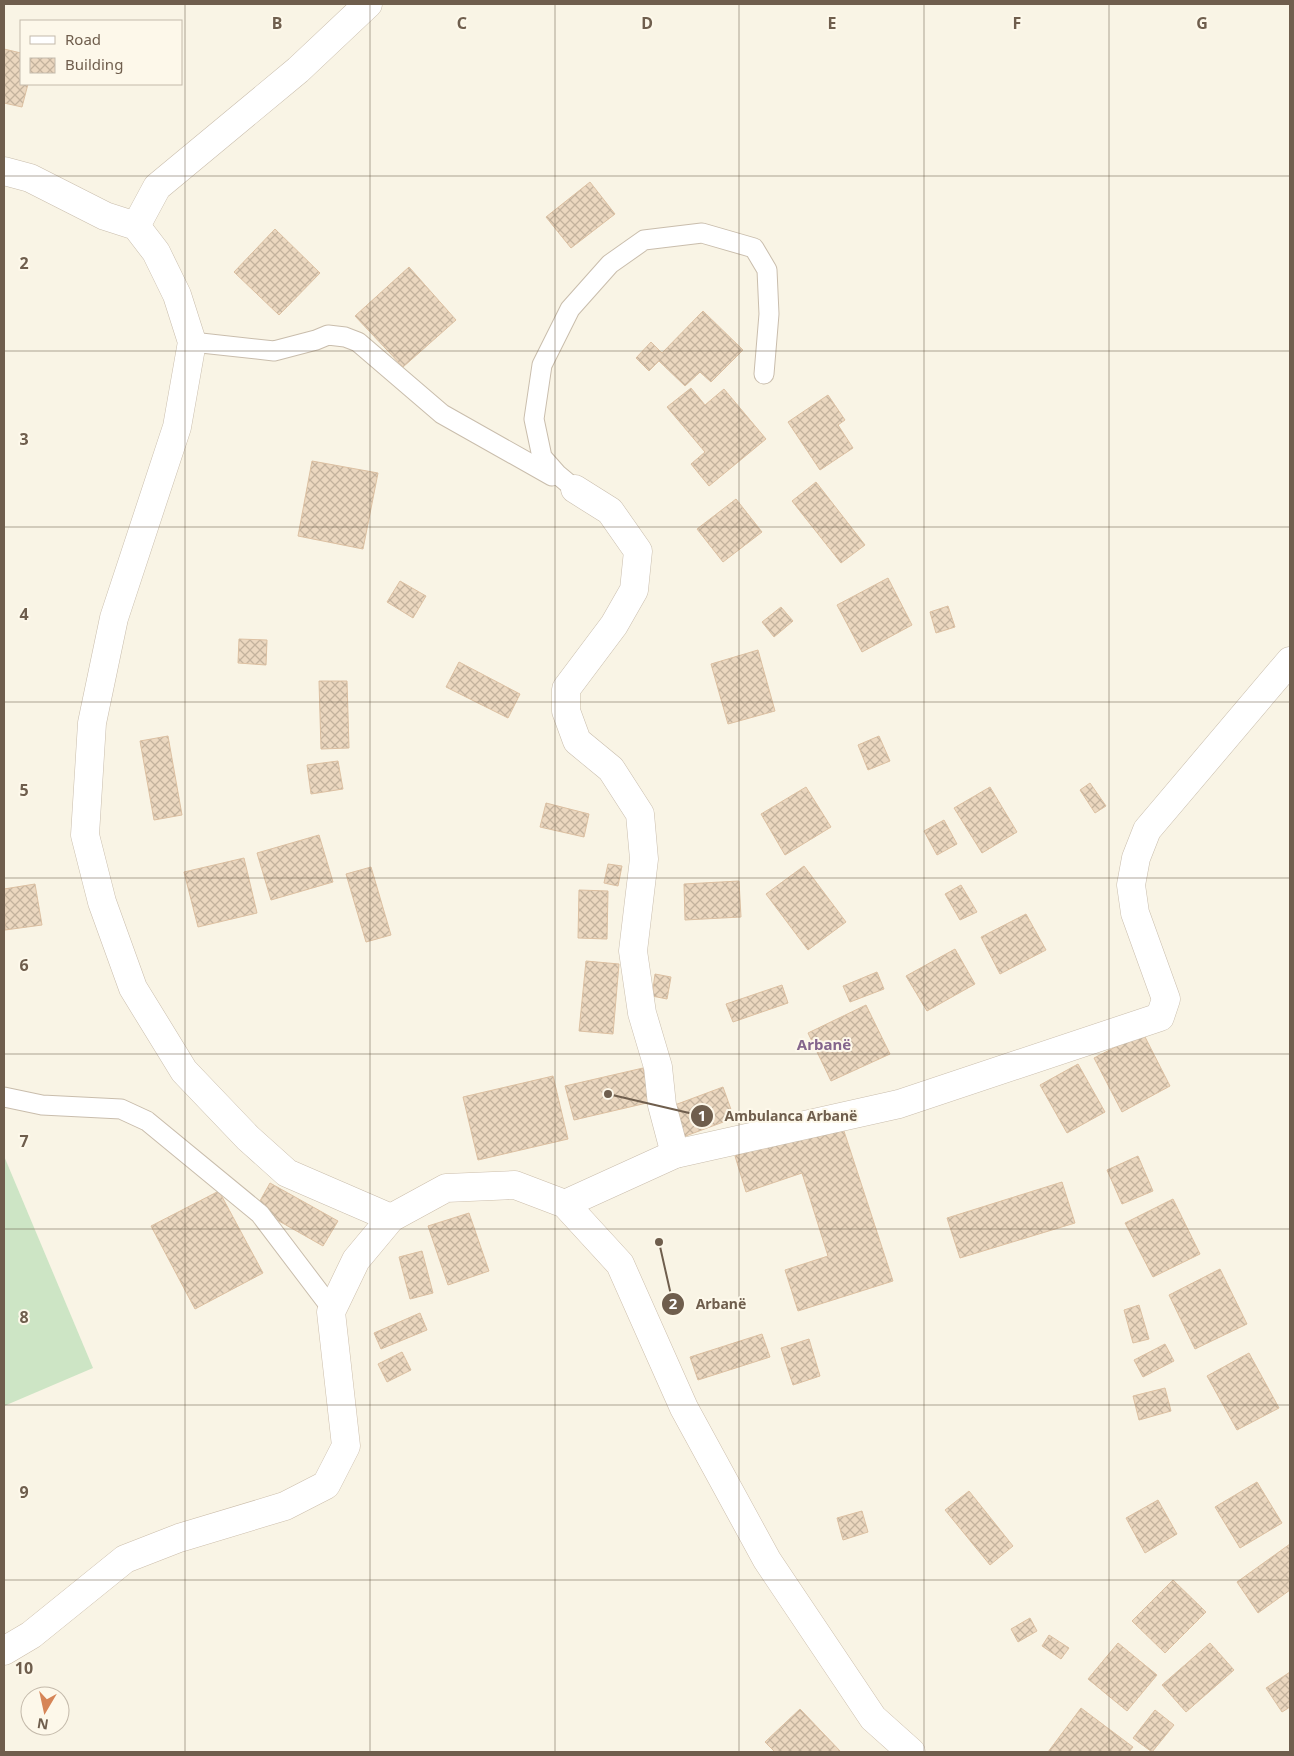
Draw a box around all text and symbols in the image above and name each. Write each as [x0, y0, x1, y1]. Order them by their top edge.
text: B [272, 12, 282, 34]
text: C [457, 12, 467, 34]
text: D [641, 12, 653, 34]
text: E [828, 12, 837, 34]
text: F [1013, 12, 1021, 34]
text: G [1196, 12, 1208, 34]
legend [20, 20, 182, 85]
text: Road [65, 29, 101, 49]
text: Building [65, 54, 123, 74]
text: 2 [19, 252, 29, 274]
text: 3 [19, 428, 29, 450]
text: 4 [19, 603, 29, 625]
text: 5 [19, 779, 29, 801]
text: 6 [19, 954, 29, 976]
district label: Arbanë [797, 1034, 851, 1054]
callout: Ambulanca Arbanë [690, 1102, 867, 1131]
text: 1 [698, 1105, 706, 1125]
text: Ambulanca Arbanë [725, 1106, 857, 1125]
text: 7 [19, 1130, 29, 1152]
callout: Arbanë [661, 1290, 756, 1319]
text: 2 [669, 1293, 678, 1313]
text: Arbanë [696, 1294, 746, 1313]
text: 8 [19, 1306, 29, 1328]
text: 9 [19, 1481, 29, 1503]
text: 10 [15, 1657, 33, 1679]
north arrow [20, 1686, 70, 1736]
text: N [36, 1714, 50, 1735]

